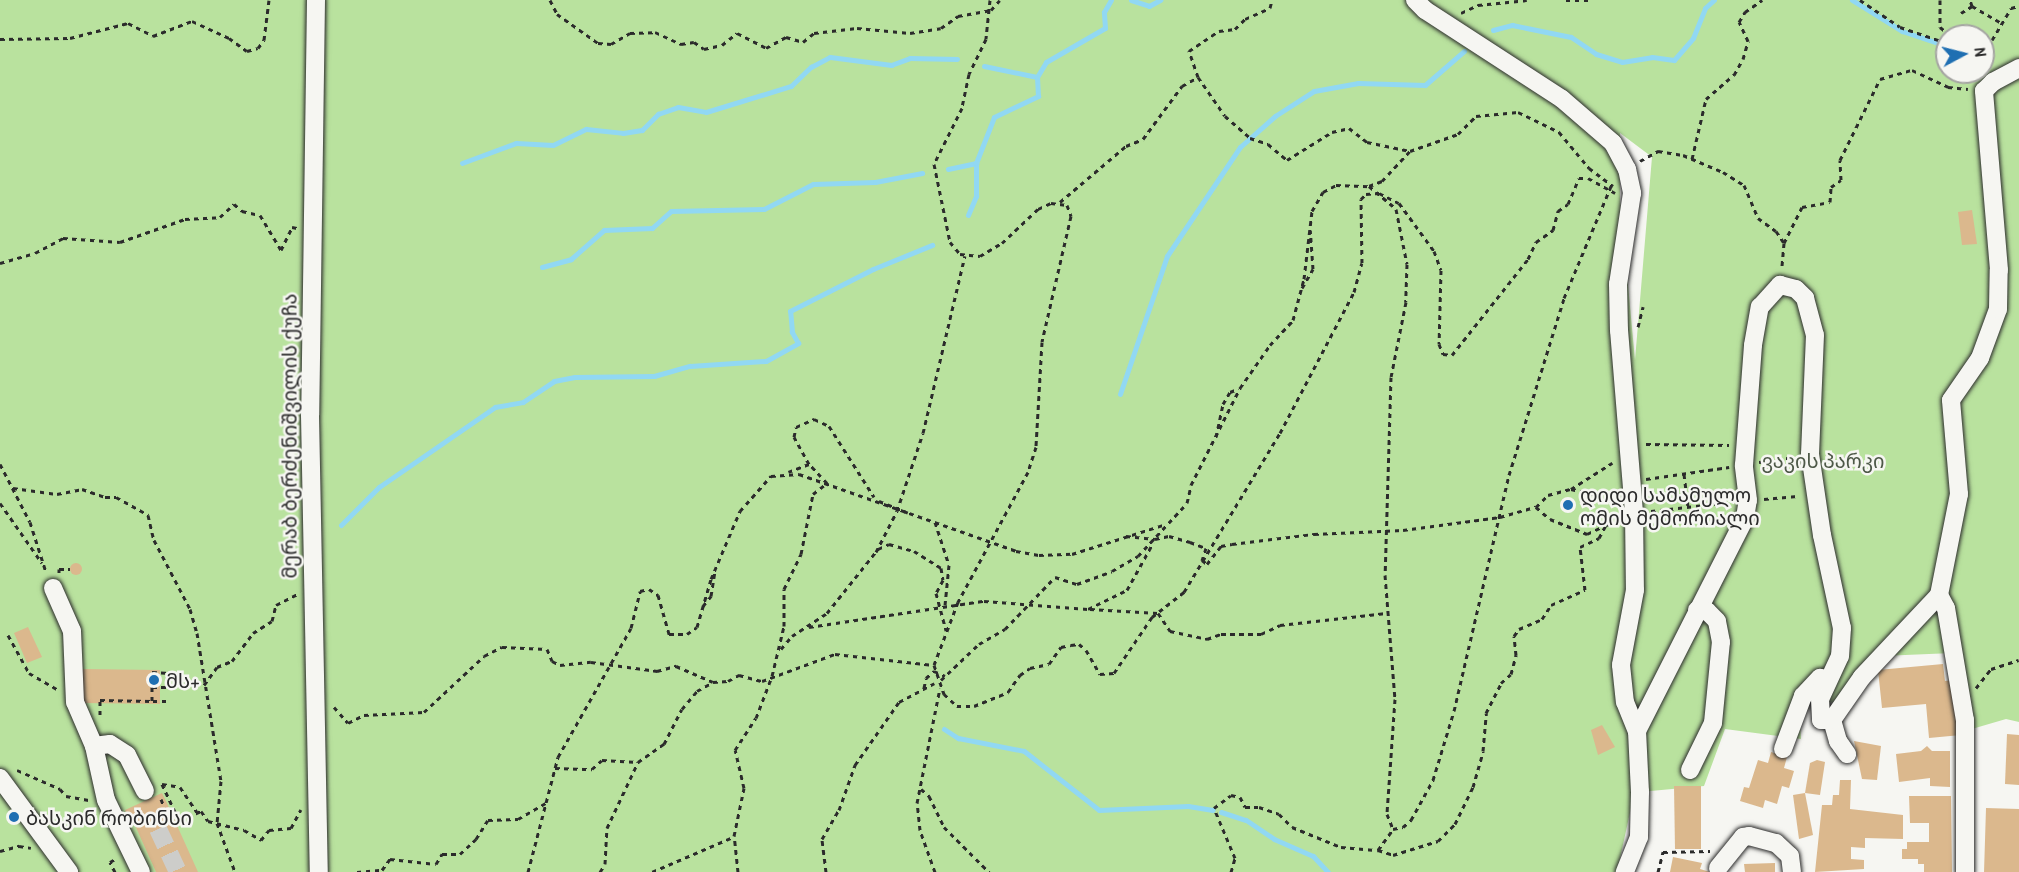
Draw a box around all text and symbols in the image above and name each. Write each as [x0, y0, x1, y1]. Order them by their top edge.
north arrow [1935, 24, 1995, 84]
text: N [1969, 46, 1992, 58]
street label: მერაბ ბერძენიშვილის ქუჩა [277, 293, 301, 579]
park label: ვაკის პარკი [1761, 448, 1885, 472]
place label: დიდი სამამულო ომის მემორიალი [1580, 482, 1760, 529]
marker: დიდი სამამულო ომის მემორიალი [1561, 498, 1575, 512]
place label: მს+ [166, 668, 200, 692]
marker: მს+ [147, 673, 161, 687]
place label: ბასკინ რობინსი [26, 805, 192, 829]
marker: ბასკინ რობინსი [7, 810, 21, 824]

